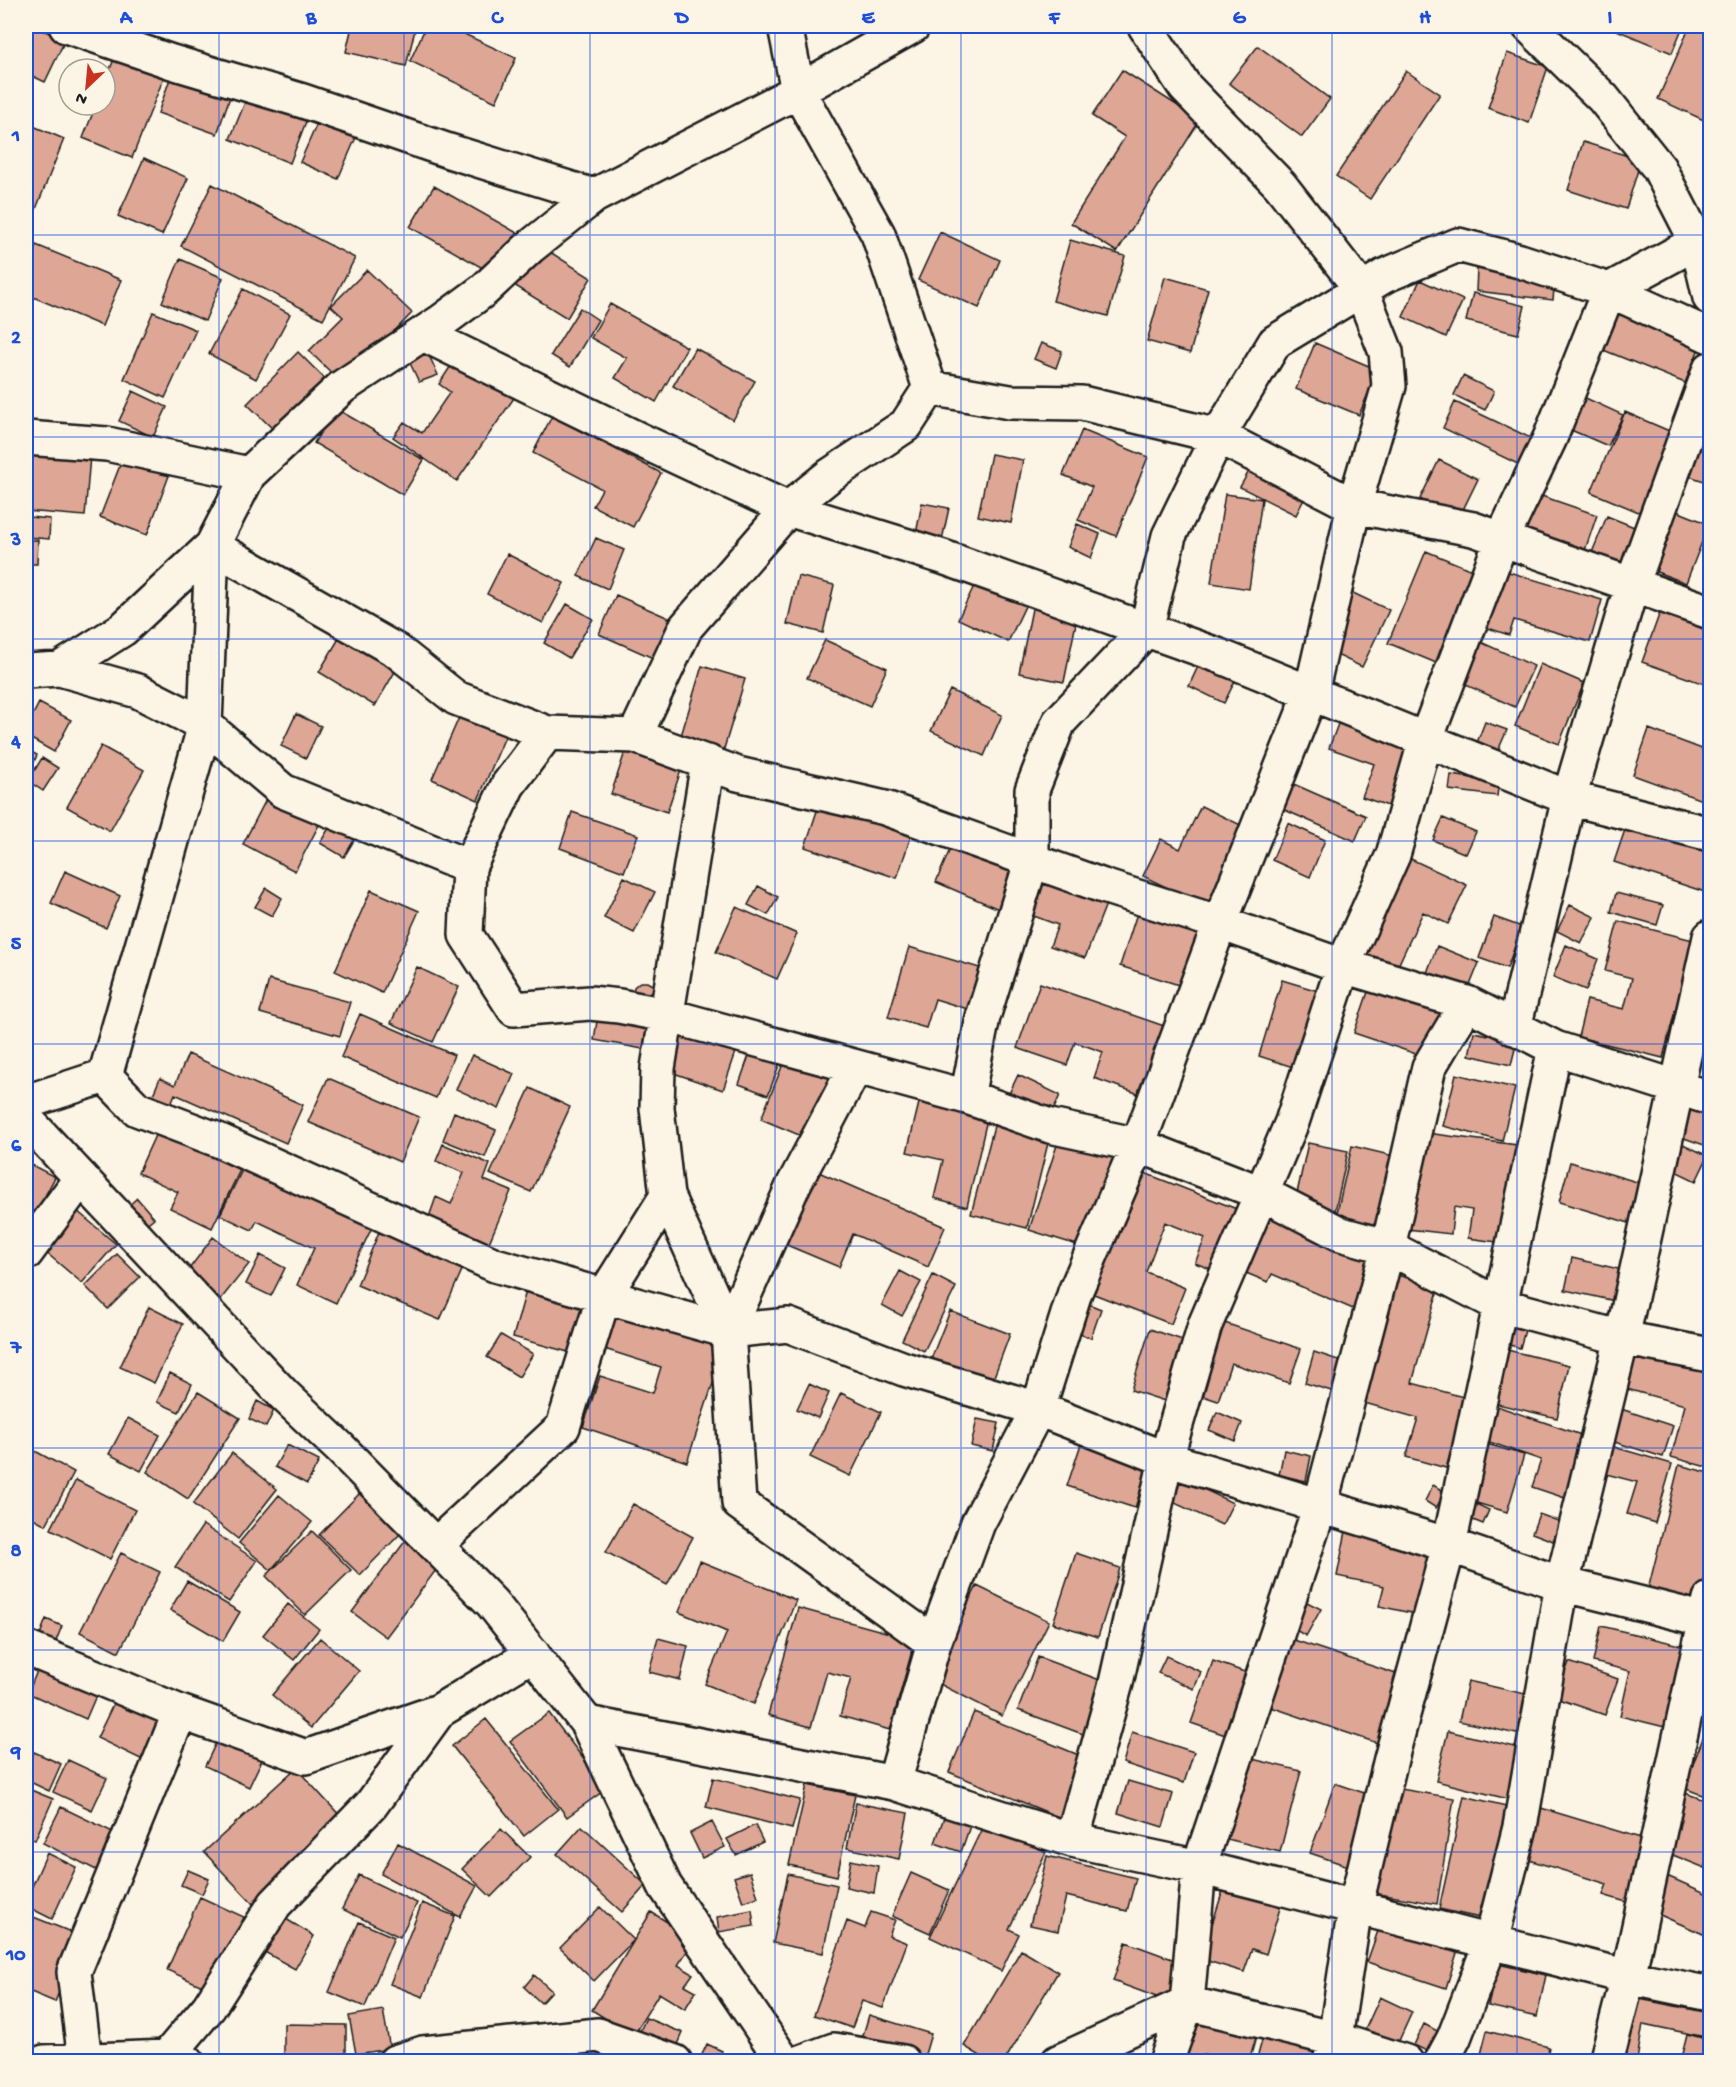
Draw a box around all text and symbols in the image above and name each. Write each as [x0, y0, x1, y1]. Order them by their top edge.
text: A [119, 8, 134, 31]
text: B [305, 8, 317, 31]
text: C [491, 8, 505, 31]
text: D [673, 8, 689, 31]
text: E [862, 8, 876, 31]
text: F [1048, 8, 1061, 31]
text: G [1233, 8, 1247, 31]
text: H [1419, 8, 1431, 31]
text: I [1608, 8, 1613, 31]
north arrow [57, 57, 117, 117]
text: N [73, 86, 91, 108]
text: 1 [11, 126, 20, 149]
text: 2 [11, 328, 21, 351]
text: 3 [10, 530, 21, 553]
text: 4 [10, 732, 21, 755]
text: 5 [11, 934, 22, 957]
text: 6 [11, 1136, 22, 1159]
text: 7 [10, 1338, 23, 1361]
text: 8 [11, 1541, 22, 1564]
text: 9 [10, 1743, 21, 1766]
text: 10 [5, 1945, 26, 1968]

